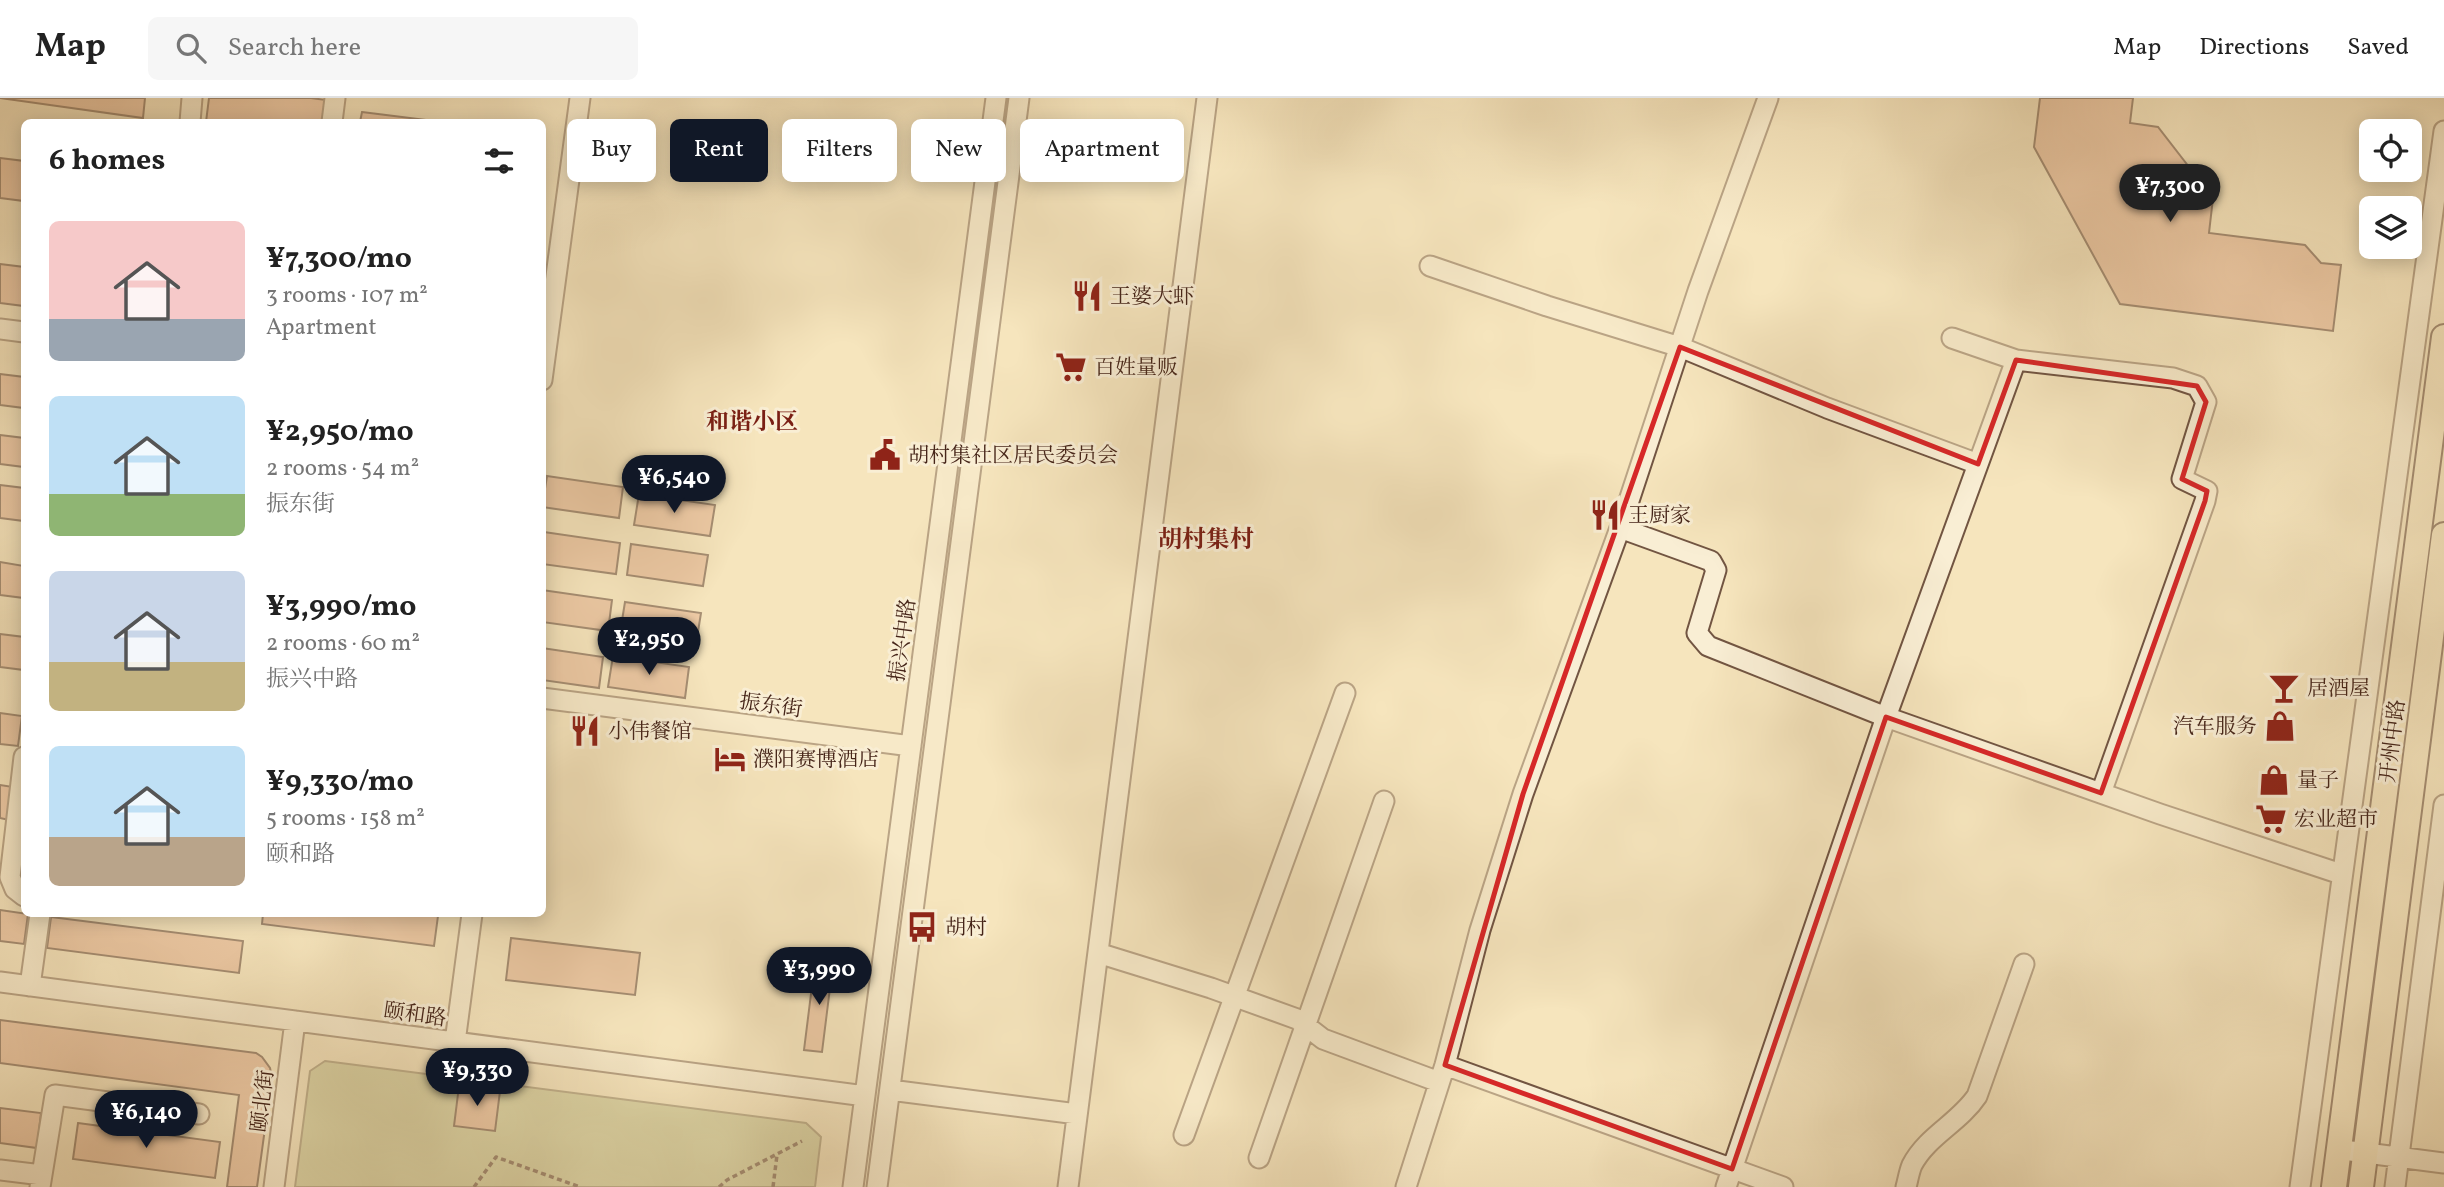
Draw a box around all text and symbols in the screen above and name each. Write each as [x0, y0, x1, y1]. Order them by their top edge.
search box [148, 17, 638, 80]
text: Map [35, 25, 106, 71]
icon: search [172, 29, 210, 67]
text: Search here [228, 30, 361, 66]
text: Map [2113, 31, 2161, 65]
text: Directions [2199, 31, 2309, 65]
text: Saved [2347, 31, 2409, 65]
chip: Buy [567, 119, 656, 182]
chip: Rent [670, 119, 768, 182]
chip: Filters [782, 119, 897, 182]
chip: New [911, 119, 1006, 182]
chip: Apartment [1020, 119, 1184, 182]
map controls [2359, 119, 2422, 259]
button: locate [2359, 119, 2422, 182]
text: 6 homes [49, 140, 165, 182]
icon: filters [480, 142, 518, 180]
pin: ¥7,300 [2113, 164, 2227, 224]
text: ¥7,300 [2135, 171, 2205, 203]
button: layers [2359, 196, 2422, 259]
text: ¥7,300/mo [266, 238, 412, 280]
icon: home [105, 249, 189, 333]
restaurant icon: 王婆大虾 [1070, 279, 1104, 313]
text: 3 rooms · 107 m² [266, 280, 428, 312]
place label: 王婆大虾 [1110, 283, 1194, 312]
text: Apartment [266, 312, 377, 344]
supermarket icon: 百姓量贩 [1054, 350, 1088, 384]
place label: 百姓量贩 [1094, 354, 1178, 383]
district label: 和谐小区 [706, 407, 798, 439]
text: ¥2,950/mo [266, 411, 414, 453]
icon: home [105, 424, 189, 508]
public building icon: 胡村集社区居民委员会 [868, 438, 902, 472]
place label: 胡村集社区居民委员会 [908, 442, 1118, 471]
text: 2 rooms · 54 m² [266, 453, 419, 485]
pin: ¥6,540 [617, 456, 731, 515]
text: ¥6,540 [638, 462, 710, 494]
text: 振东街 [266, 489, 335, 521]
restaurant icon: 王厨家 [1588, 498, 1622, 532]
place label: 王厨家 [1628, 502, 1691, 531]
district label: 胡村集村 [1158, 524, 1254, 558]
text: ¥3,990/mo [266, 586, 416, 628]
street label: 振兴中路 [883, 597, 924, 684]
icon: home [105, 599, 189, 683]
pin: ¥2,950 [592, 618, 706, 677]
text: ¥2,950 [614, 624, 684, 656]
text: 2 rooms · 60 m² [266, 628, 420, 660]
text: 振兴中路 [266, 664, 358, 696]
bar icon: 居酒屋 [2267, 671, 2301, 705]
place label: 居酒屋 [2307, 675, 2370, 704]
street label: 振东街 [738, 688, 804, 725]
street label: 开州中路 [2374, 698, 2413, 785]
shop icon: 汽车服务 [2263, 709, 2297, 743]
place label: 汽车服务 [2173, 713, 2257, 742]
restaurant icon: 小伟餐馆 [568, 714, 602, 748]
place label: 小伟餐馆 [608, 718, 692, 747]
hotel icon: 濮阳赛博酒店 [713, 742, 747, 776]
place label: 濮阳赛博酒店 [753, 746, 879, 775]
text: ¥9,330/mo [266, 761, 414, 803]
shop icon: 量子 [2257, 763, 2291, 797]
place label: 量子 [2297, 767, 2339, 796]
icon: home [105, 774, 189, 858]
supermarket icon: 宏业超市 [2254, 802, 2288, 836]
text: 5 rooms · 158 m² [266, 803, 425, 835]
place label: 宏业超市 [2294, 806, 2378, 835]
text: 颐和路 [266, 839, 335, 871]
bus stop icon: 胡村 [905, 910, 939, 944]
place label: 胡村 [945, 914, 987, 943]
pin: ¥3,990 [762, 948, 876, 1007]
text: ¥3,990 [783, 954, 855, 986]
street label: 颐和路 [382, 997, 448, 1034]
pin: ¥9,330 [420, 1048, 534, 1108]
text: ¥9,330 [442, 1055, 512, 1087]
street label: 颐北街 [245, 1068, 282, 1134]
pin: ¥6,140 [89, 1090, 203, 1150]
text: ¥6,140 [111, 1097, 181, 1129]

